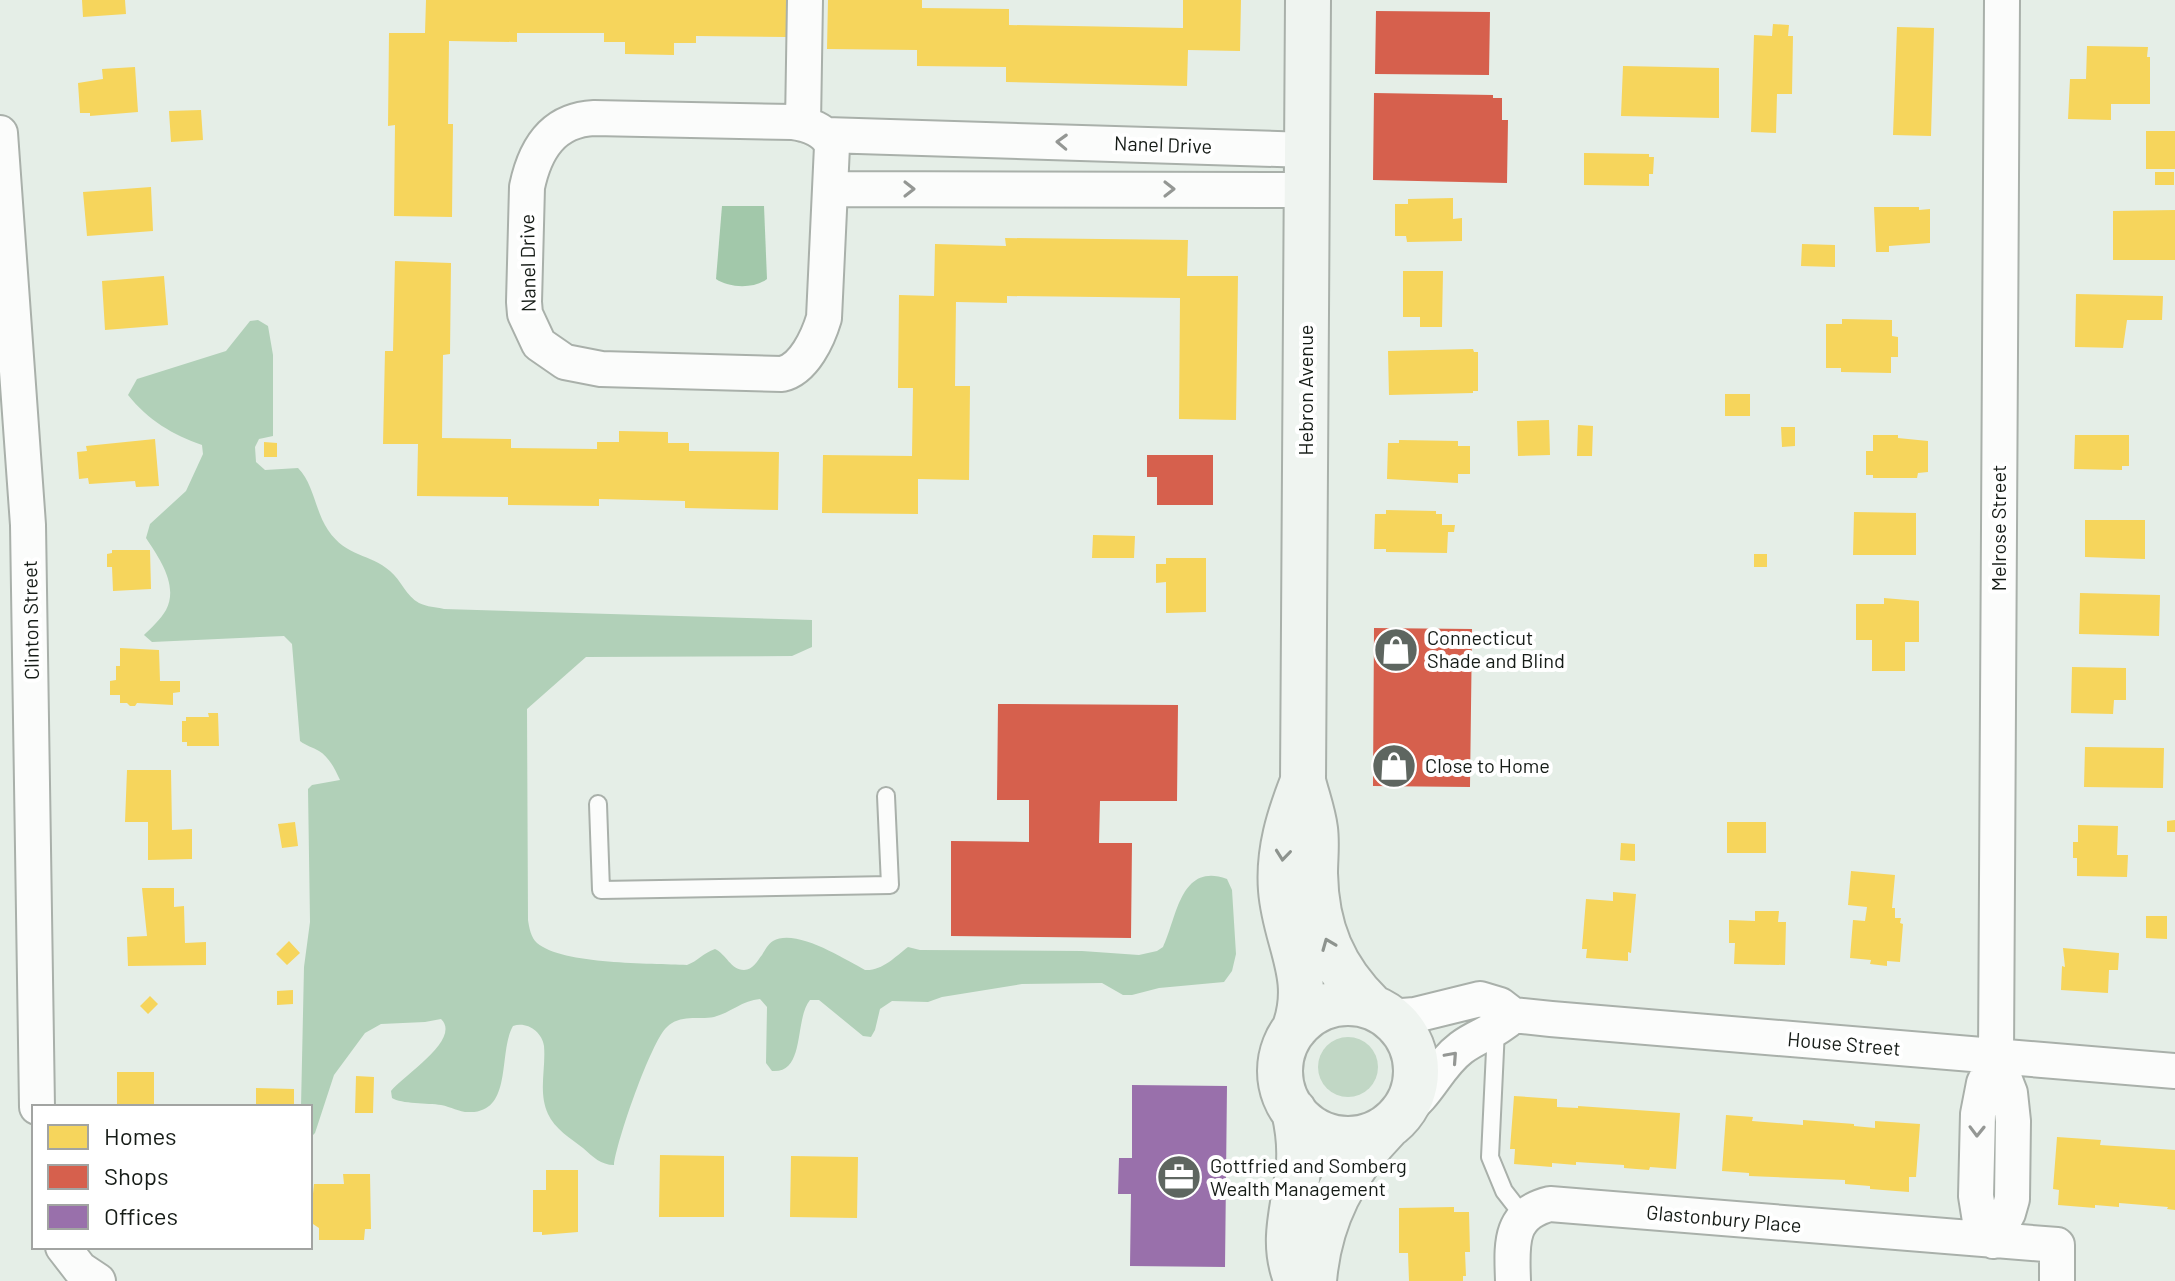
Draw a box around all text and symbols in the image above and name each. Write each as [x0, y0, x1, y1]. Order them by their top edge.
street label: Nanel Drive [1114, 130, 1213, 158]
one-way arrow [1055, 133, 1068, 150]
one-way arrow [903, 180, 916, 198]
one-way arrow [1163, 180, 1176, 198]
street label: Nanel Drive [514, 214, 540, 312]
street label: Hebron Avenue [1293, 324, 1317, 456]
street label: Melrose Street [1986, 465, 2010, 591]
street label: Clinton Street [17, 560, 43, 680]
place label: Connecticut Shade and Blind [1427, 625, 1565, 672]
shop icon: Connecticut Shade and Blind [1372, 626, 1420, 674]
shop icon: Close to Home [1370, 742, 1418, 790]
place label: Close to Home [1425, 753, 1550, 777]
one-way arrow [1274, 849, 1291, 862]
one-way arrow [1321, 938, 1337, 952]
street label: House Street [1786, 1026, 1902, 1060]
one-way arrow [1443, 1052, 1458, 1066]
legend [32, 1105, 312, 1249]
text: Homes [104, 1121, 177, 1150]
one-way arrow [1969, 1125, 1986, 1138]
office icon: Gottfried and Somberg Wealth Management [1155, 1153, 1203, 1201]
place label: Gottfried and Somberg Wealth Management [1210, 1153, 1407, 1200]
text: Shops [104, 1161, 169, 1190]
street label: Glastonbury Place [1645, 1199, 1803, 1237]
text: Offices [104, 1201, 178, 1230]

